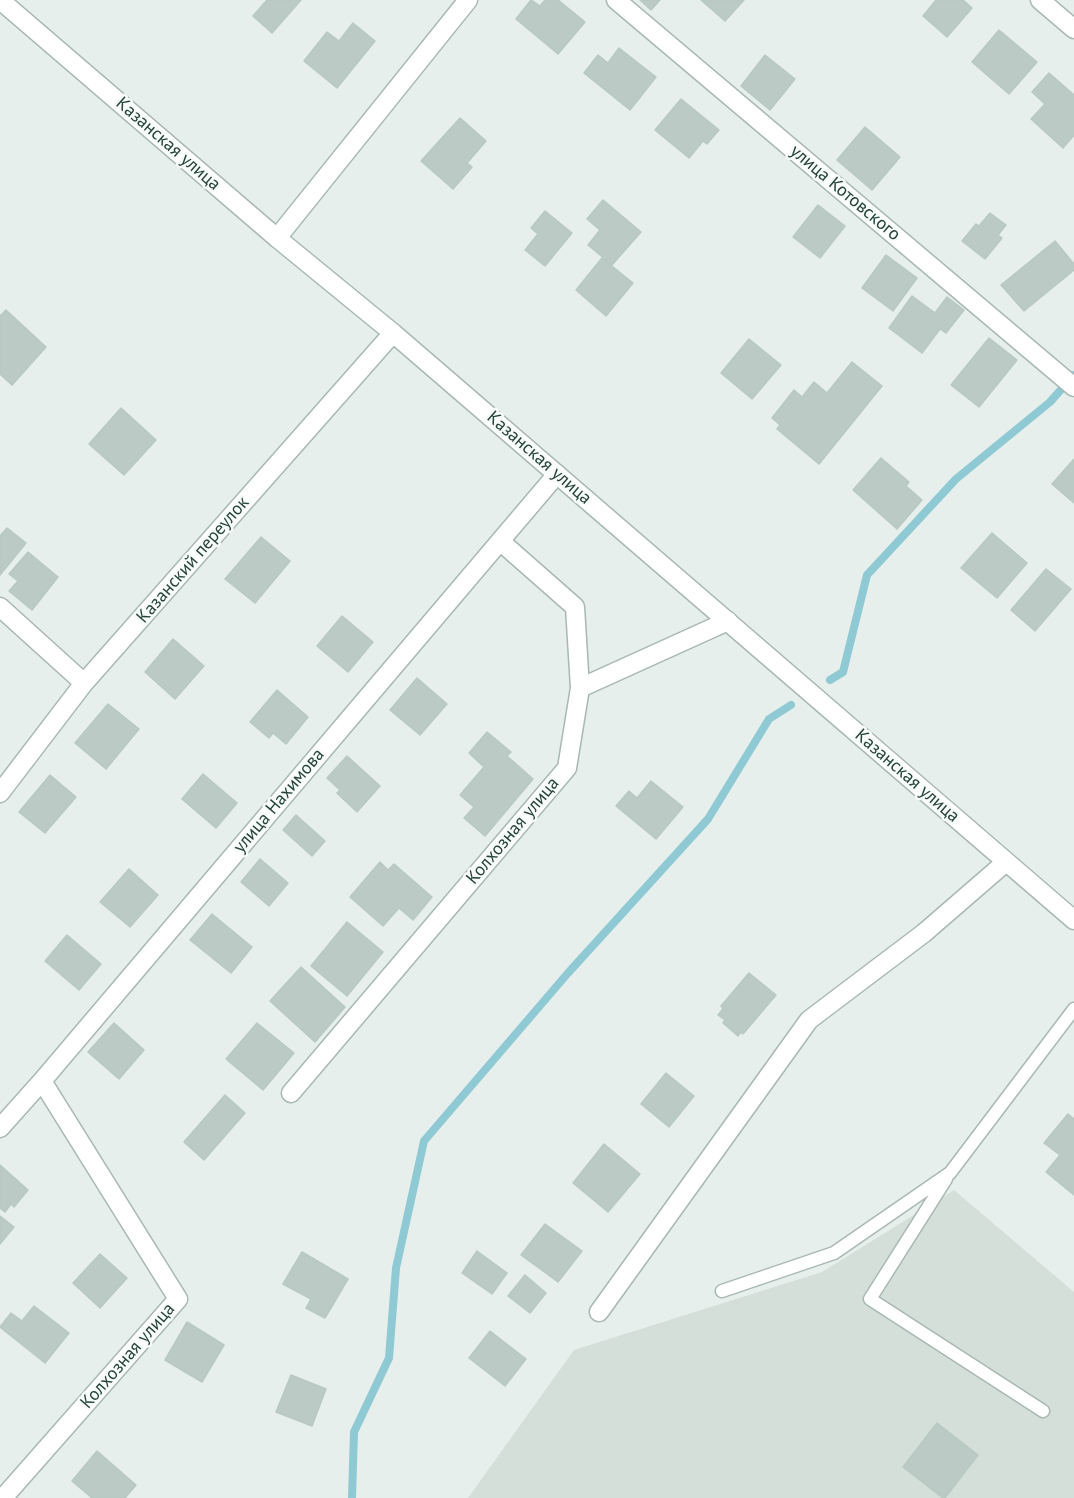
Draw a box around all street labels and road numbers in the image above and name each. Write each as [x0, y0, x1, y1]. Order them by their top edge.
street label: Казанская улица [111, 93, 225, 195]
street label: улица Котовского [785, 141, 905, 245]
street label: Казанская улица [482, 407, 596, 509]
street label: Казанский переулок [132, 492, 254, 628]
street label: Казанская улица [850, 725, 964, 827]
street label: улица Нахимова [229, 744, 329, 858]
street label: Колхозная улица [462, 773, 564, 889]
street label: Колхозная улица [76, 1299, 180, 1413]

